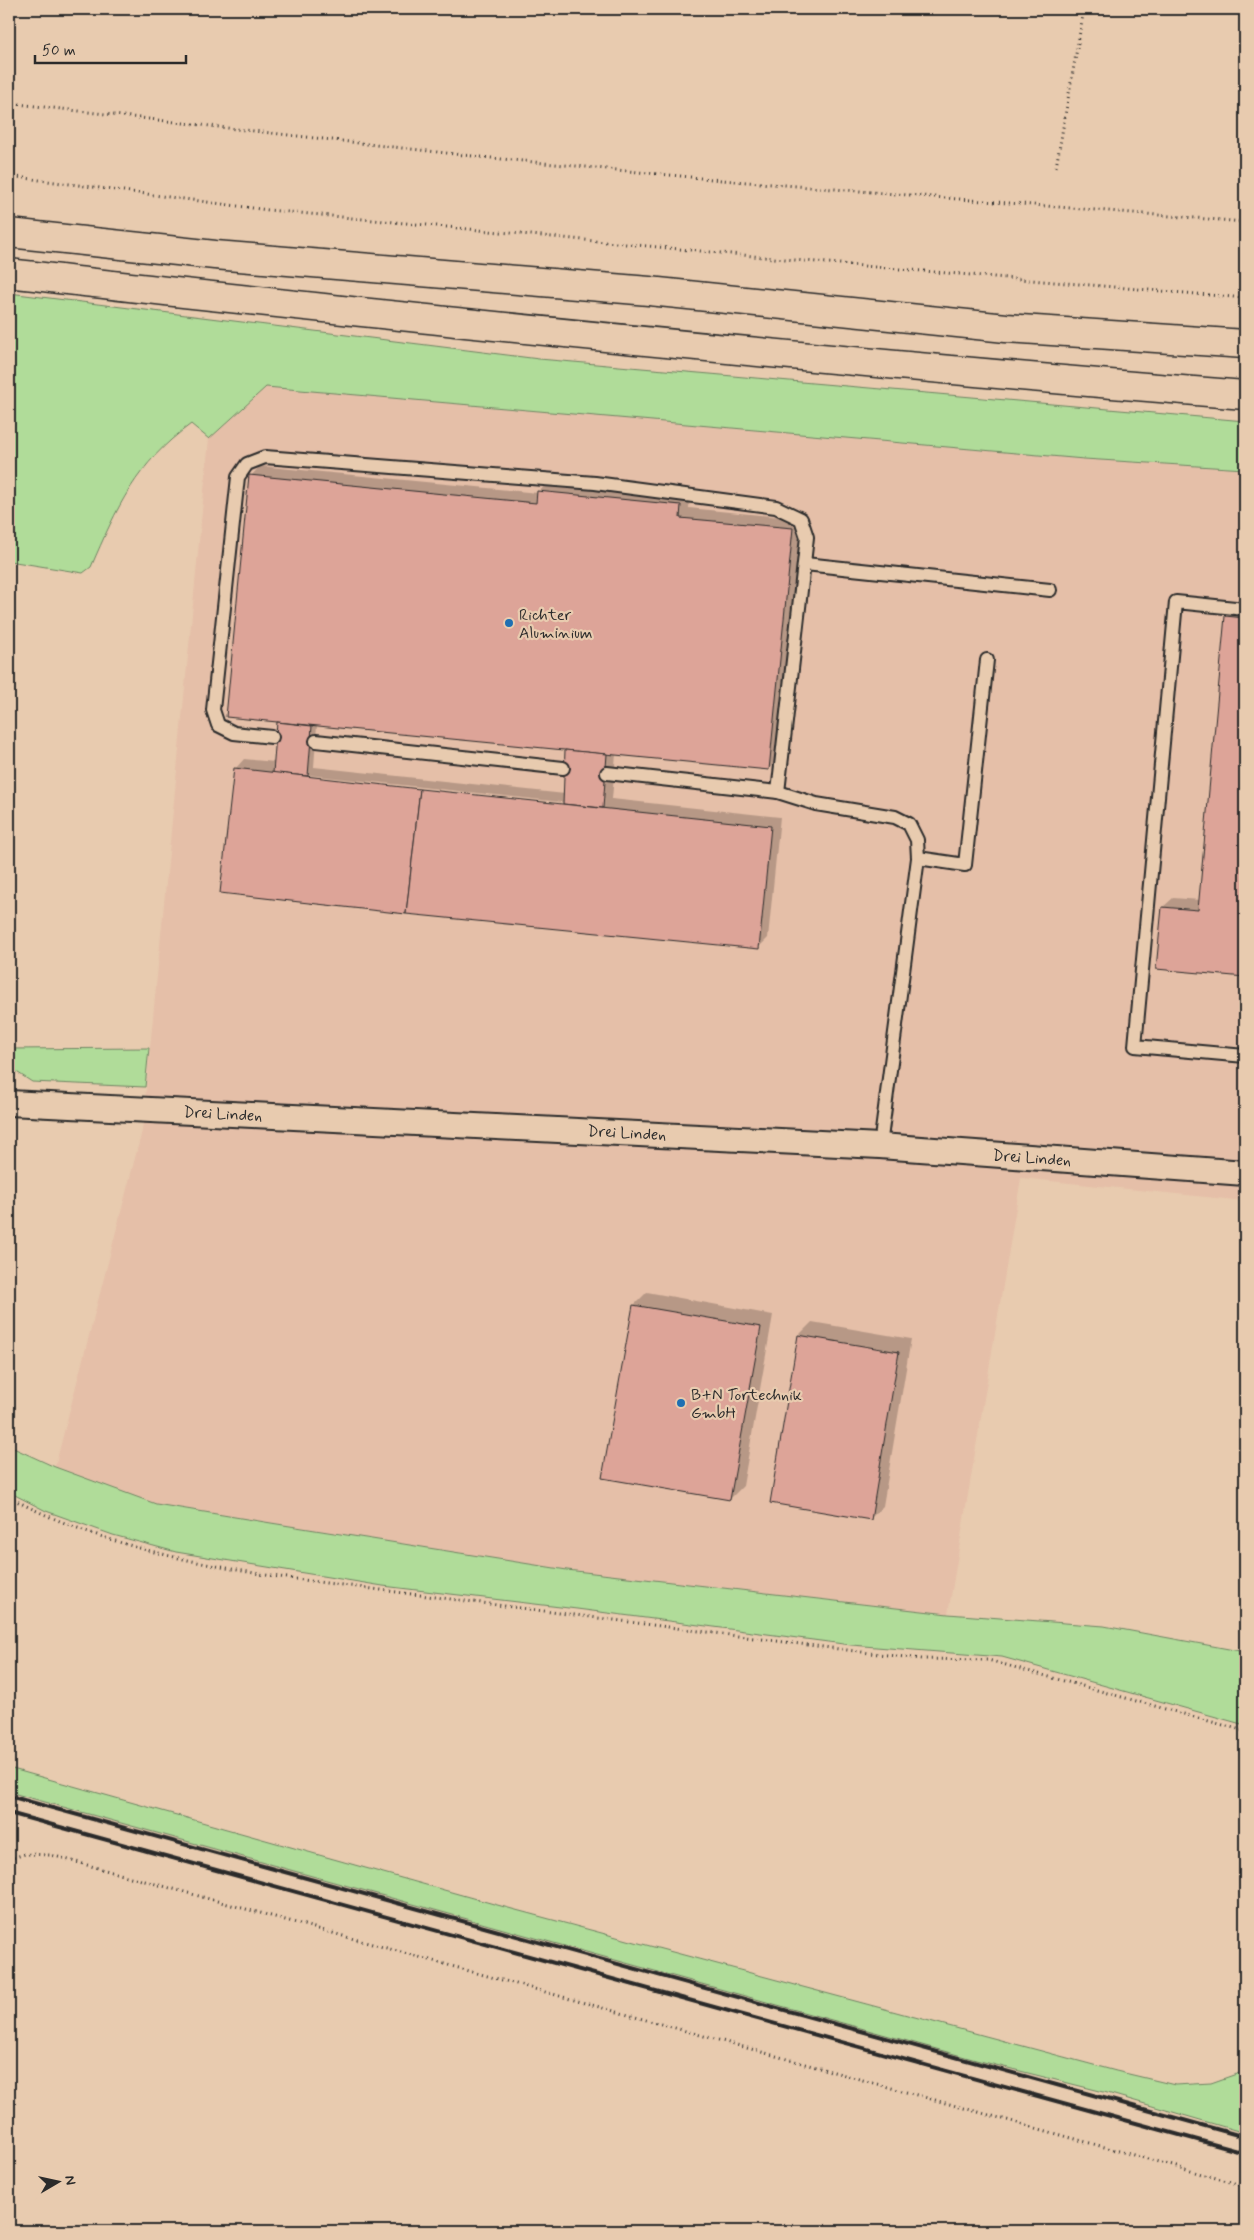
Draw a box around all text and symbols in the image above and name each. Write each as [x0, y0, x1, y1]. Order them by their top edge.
scale bar [35, 32, 186, 64]
text: 50 m [42, 41, 76, 61]
place label: Richter Aluminium [519, 605, 593, 644]
marker: Richter Aluminium [503, 617, 515, 629]
street label: Drei Linden [183, 1102, 263, 1127]
street label: Drei Linden [587, 1121, 667, 1146]
street label: Drei Linden [992, 1145, 1072, 1172]
place label: B+N Tortechnik GmbH [691, 1385, 802, 1424]
marker: B+N Tortechnik GmbH [675, 1397, 687, 1409]
north arrow [32, 2158, 82, 2208]
text: N [60, 2174, 79, 2186]

